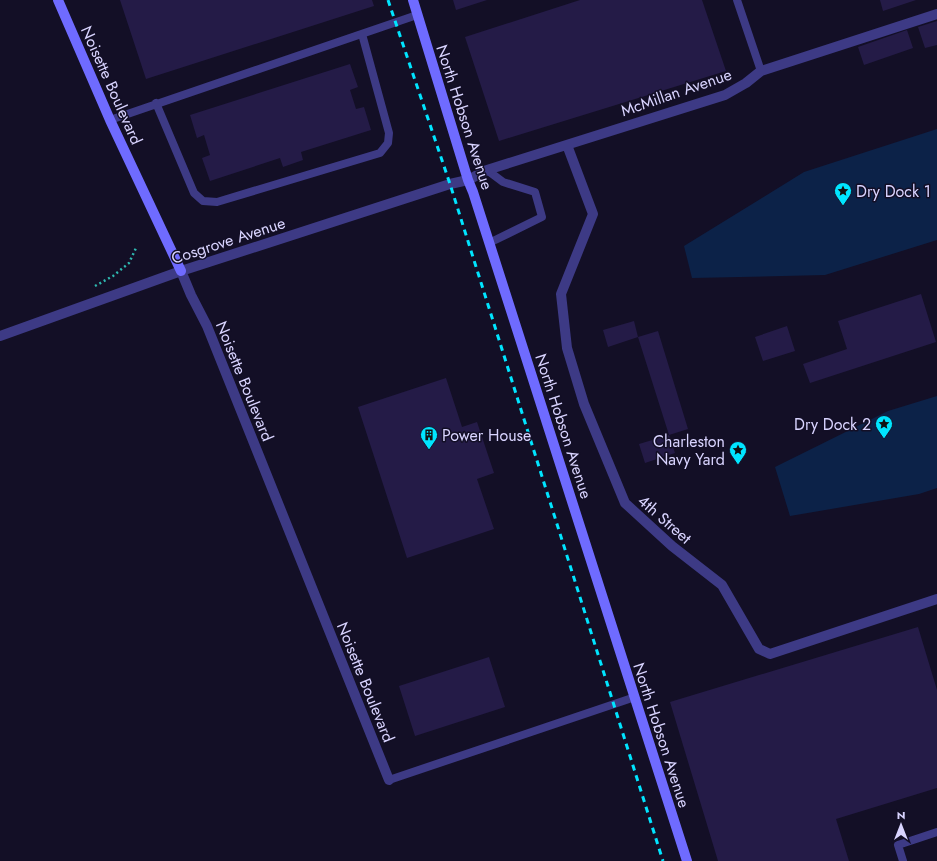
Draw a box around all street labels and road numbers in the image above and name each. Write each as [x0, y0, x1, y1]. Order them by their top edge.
street label: Noisette Boulevard [75, 22, 148, 148]
street label: North Hobson Avenue [430, 42, 499, 193]
street label: McMillan Avenue [618, 63, 735, 122]
street label: Cosgrove Avenue [168, 211, 288, 270]
street label: Noisette Boulevard [210, 318, 279, 445]
street label: North Hobson Avenue [529, 351, 598, 502]
street label: 4th Street [633, 490, 697, 549]
street label: Noisette Boulevard [331, 619, 400, 746]
street label: North Hobson Avenue [627, 660, 696, 811]

